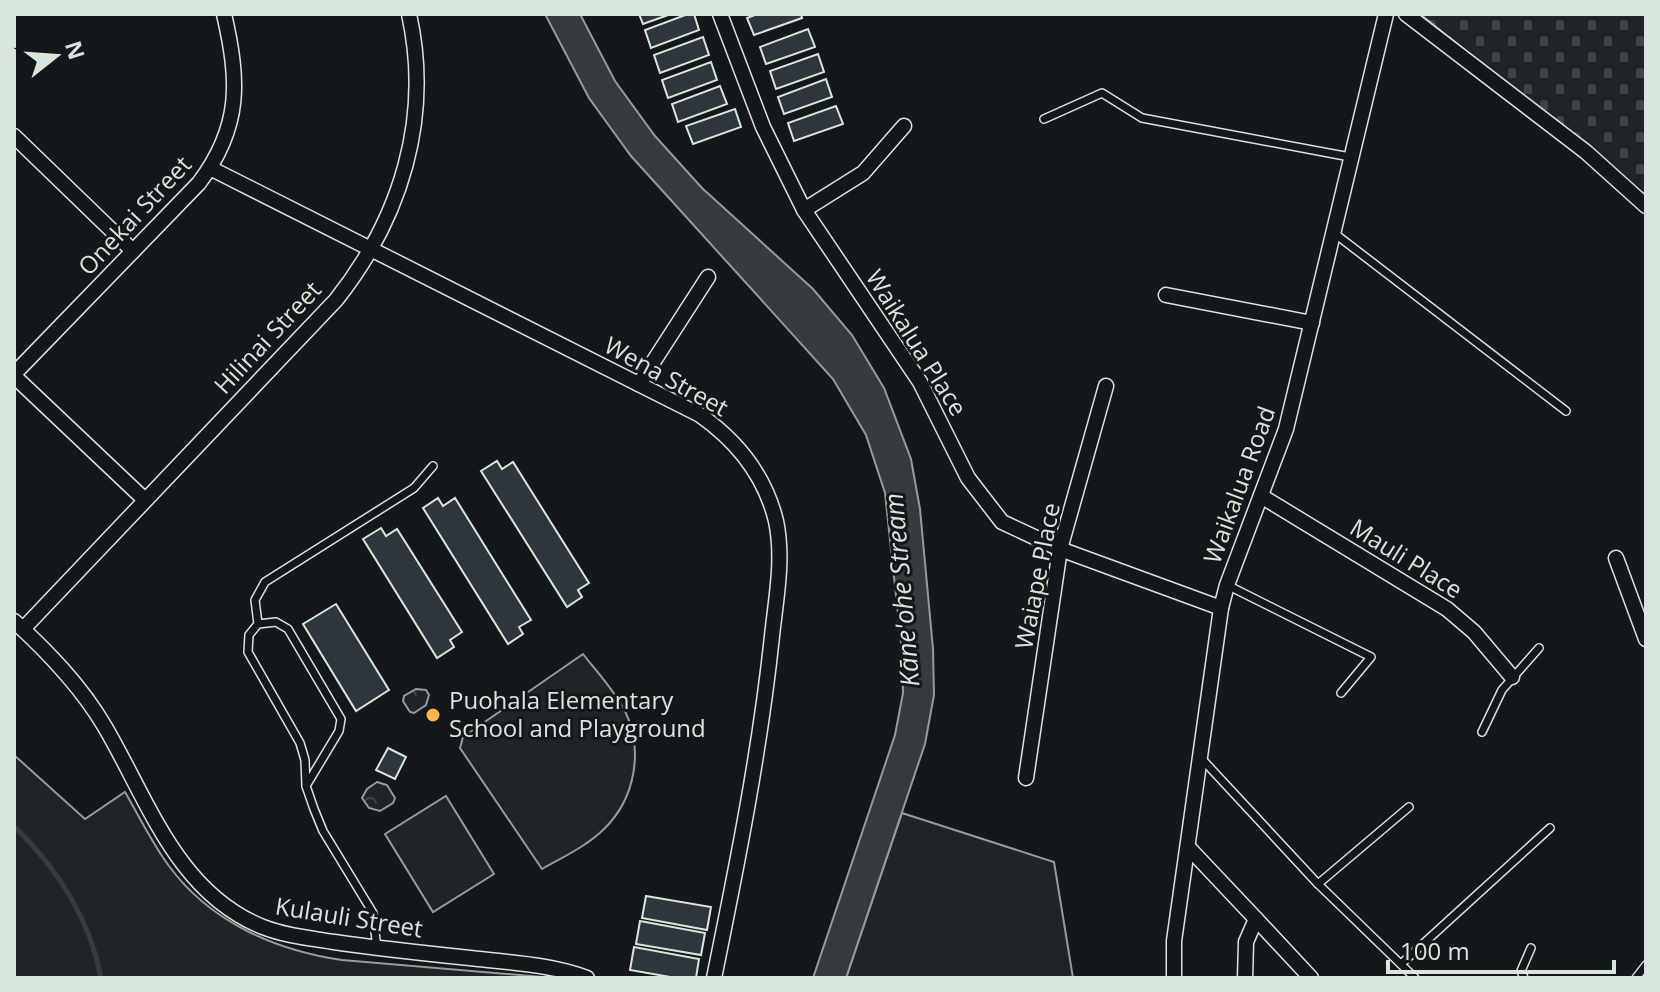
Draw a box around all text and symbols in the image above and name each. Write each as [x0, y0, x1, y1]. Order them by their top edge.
north arrow [16, 16, 96, 96]
text: N [59, 37, 93, 63]
street label: Onekai Street [70, 148, 198, 282]
street label: Waikalua Place [859, 263, 975, 422]
street label: Hilinai Street [206, 273, 328, 401]
street label: Wena Street [599, 328, 735, 423]
street label: Waikalua Road [1195, 401, 1282, 568]
water label: Kāne'ohe Stream [875, 492, 927, 688]
street label: Waiape Place [1006, 500, 1067, 652]
street label: Mauli Place [1344, 510, 1469, 605]
place label: Puohala Elementary School and Playground [449, 683, 706, 744]
marker: Puohala Elementary School and Playground [424, 706, 442, 724]
street label: Kulauli Street [273, 889, 425, 944]
scale bar [1388, 924, 1614, 974]
text: 100 m [1400, 934, 1470, 967]

